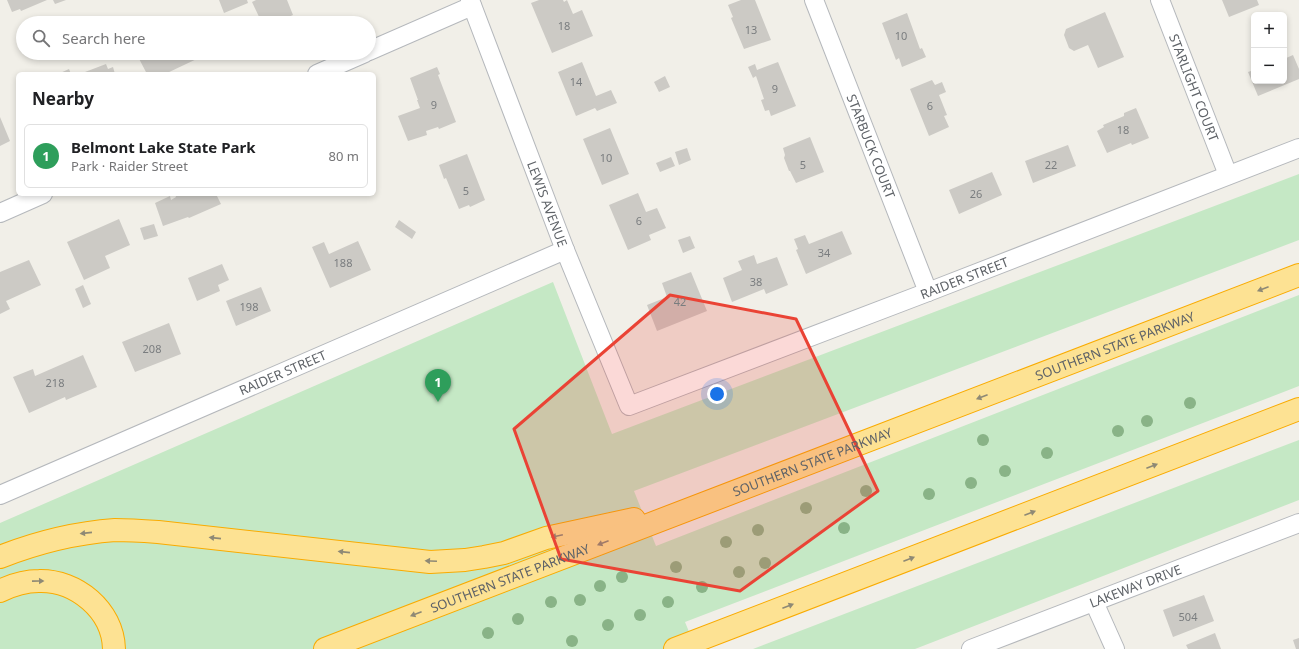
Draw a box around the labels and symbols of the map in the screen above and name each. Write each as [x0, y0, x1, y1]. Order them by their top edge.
house number: 18 [558, 18, 570, 33]
house number: 13 [745, 22, 757, 37]
house number: 10 [895, 28, 907, 43]
street label: STARLIGHT COURT [1165, 31, 1223, 145]
house number: 14 [570, 74, 583, 89]
house number: 9 [772, 81, 778, 96]
street label: STARBUCK COURT [843, 92, 900, 202]
house number: 9 [431, 97, 437, 112]
house number: 6 [927, 98, 933, 113]
house number: 18 [1117, 122, 1129, 137]
house number: 10 [600, 150, 612, 165]
house number: 5 [800, 157, 806, 172]
house number: 22 [1045, 157, 1057, 172]
street label: LEWIS AVENUE [523, 158, 572, 249]
house number: 5 [463, 183, 469, 198]
house number: 26 [970, 186, 982, 201]
house number: 6 [636, 213, 642, 228]
house number: 34 [818, 245, 831, 260]
street label: RAIDER STREET [918, 252, 1012, 303]
house number: 188 [334, 255, 352, 270]
house number: 38 [750, 274, 762, 289]
one-way arrow [1256, 287, 1268, 293]
house number: 42 [674, 294, 686, 309]
house number: 198 [240, 299, 258, 314]
street label: SOUTHERN STATE PARKWAY [1033, 307, 1198, 384]
house number: 208 [143, 341, 161, 356]
street label: RAIDER STREET [236, 345, 330, 399]
pin: 1 [425, 369, 451, 402]
house number: 218 [46, 375, 64, 390]
your location [707, 384, 727, 404]
one-way arrow [976, 395, 988, 401]
street label: SOUTHERN STATE PARKWAY [730, 423, 895, 501]
one-way arrow [1146, 462, 1158, 468]
one-way arrow [1025, 509, 1037, 515]
one-way arrow [80, 530, 92, 537]
one-way arrow [551, 533, 564, 539]
one-way arrow [209, 535, 221, 541]
street label: SOUTHERN STATE PARKWAY [428, 539, 593, 617]
one-way arrow [597, 540, 609, 546]
one-way arrow [338, 549, 350, 555]
one-way arrow [903, 556, 915, 562]
one-way arrow [425, 558, 437, 565]
street label: LAKEWAY DRIVE [1087, 560, 1184, 612]
one-way arrow [32, 578, 44, 585]
one-way arrow [782, 603, 794, 609]
house number: 504 [1179, 609, 1198, 624]
one-way arrow [410, 612, 422, 618]

